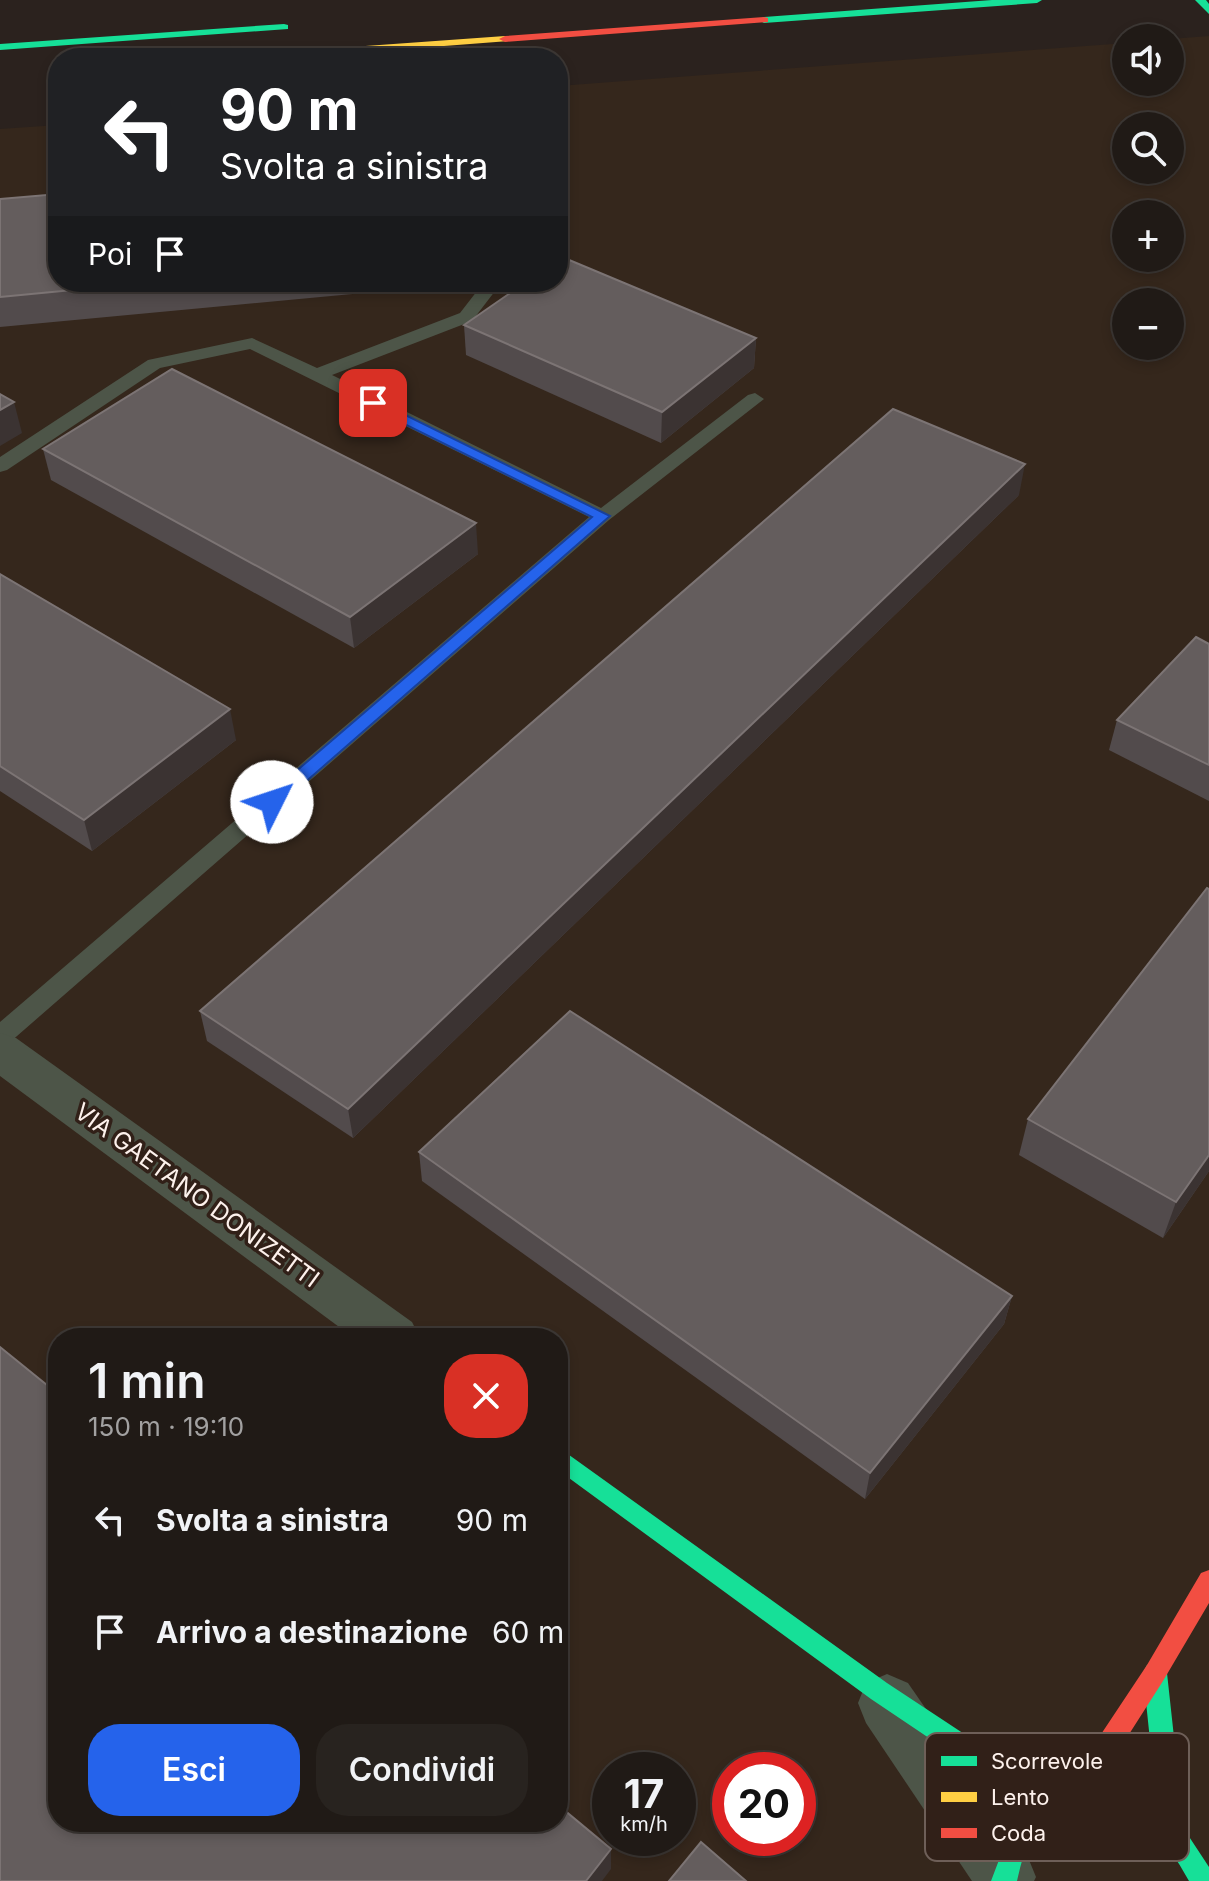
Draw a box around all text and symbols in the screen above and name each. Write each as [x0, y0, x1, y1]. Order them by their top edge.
map controls [1112, 24, 1184, 360]
button: sound [1112, 24, 1184, 96]
text: 90 m [220, 76, 359, 144]
icon: left [88, 80, 192, 184]
button: search [1112, 112, 1184, 184]
text: Svolta a sinistra [220, 144, 488, 188]
button: + [1112, 200, 1184, 272]
icon: arrive [148, 232, 192, 276]
text: Poi [88, 236, 132, 272]
button: − [1112, 288, 1184, 360]
pin [339, 369, 407, 437]
icon: arrive [351, 381, 395, 425]
position arrow [230, 760, 314, 844]
street label: VIA GAETANO DONIZETTI [69, 1097, 325, 1293]
text: 1 min [88, 1351, 206, 1410]
button: close [444, 1354, 528, 1438]
text: 150 m · 19:10 [88, 1411, 244, 1442]
icon: left [88, 1498, 132, 1542]
text: Svolta a sinistra [156, 1502, 389, 1538]
text: 90 m [456, 1502, 528, 1538]
icon: arrive [88, 1610, 132, 1654]
text: Arrivo a destinazione [156, 1614, 468, 1650]
text: 60 m [492, 1614, 564, 1650]
button: Esci [88, 1724, 300, 1816]
button: Condividi [316, 1724, 528, 1816]
legend [925, 1733, 1189, 1861]
text: Scorrevole [991, 1748, 1103, 1774]
speed limit sign: 20 [712, 1752, 816, 1856]
text: 17 [624, 1769, 664, 1818]
text: Lento [991, 1784, 1049, 1810]
text: km/h [620, 1812, 668, 1836]
text: Coda [991, 1820, 1046, 1846]

